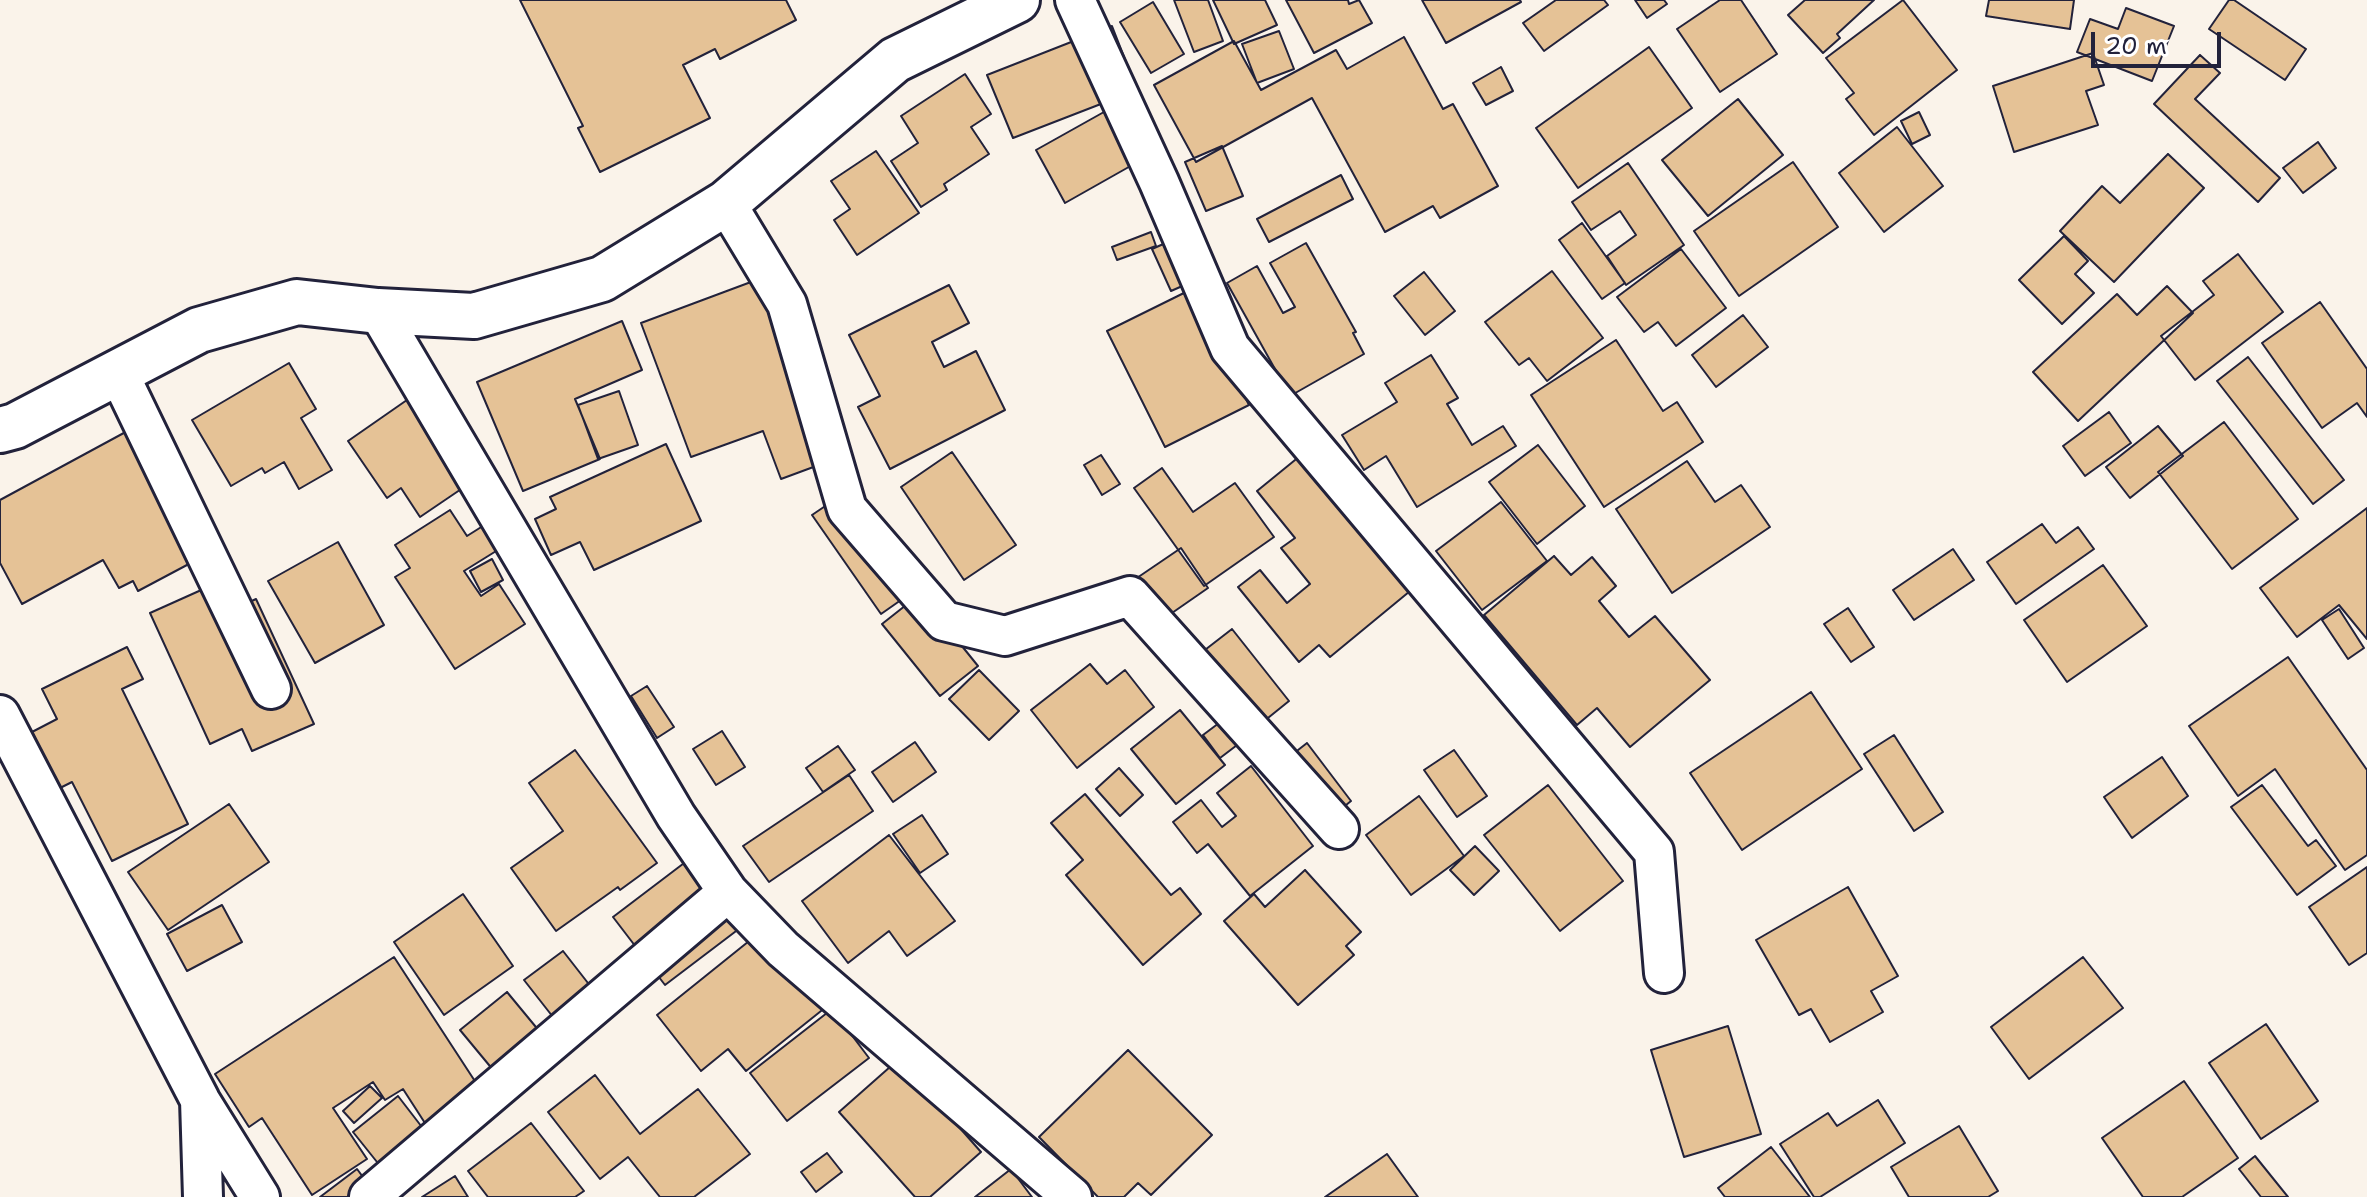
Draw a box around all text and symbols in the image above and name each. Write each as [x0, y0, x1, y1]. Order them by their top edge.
scale bar [2095, 16, 2225, 66]
text: 20 m [2105, 30, 2167, 62]

